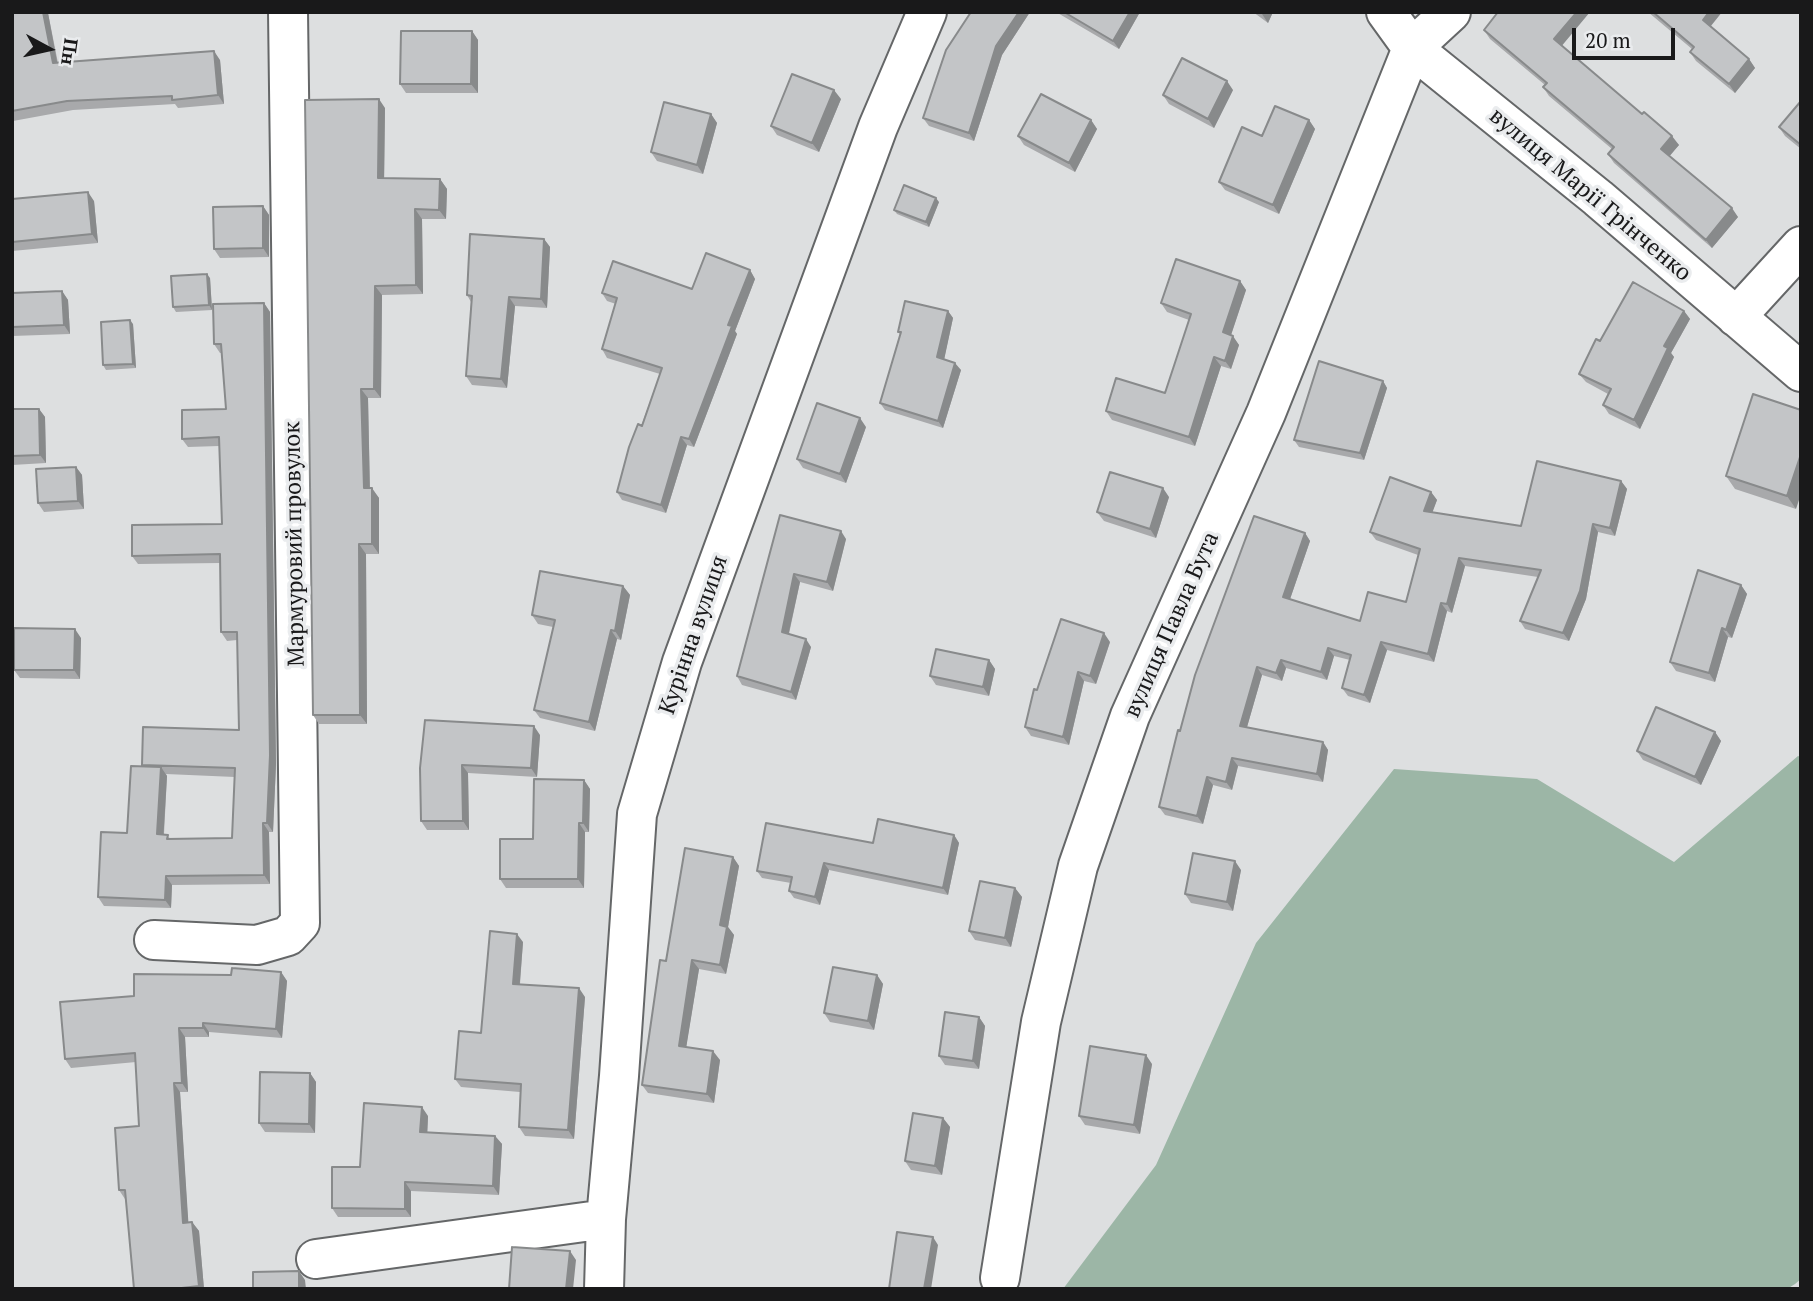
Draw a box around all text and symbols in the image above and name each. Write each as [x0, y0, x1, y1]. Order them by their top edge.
north arrow [14, 14, 84, 84]
scale bar [1575, 14, 1678, 58]
text: 20 m [1585, 26, 1631, 54]
text: Пн [56, 37, 85, 67]
street label: вулиця Марії Грінченко [1483, 102, 1697, 288]
street label: Мармуровий провулок [279, 421, 311, 667]
street label: вулиця Павла Бута [1119, 528, 1225, 722]
street label: Курінна вулиця [654, 552, 734, 718]

